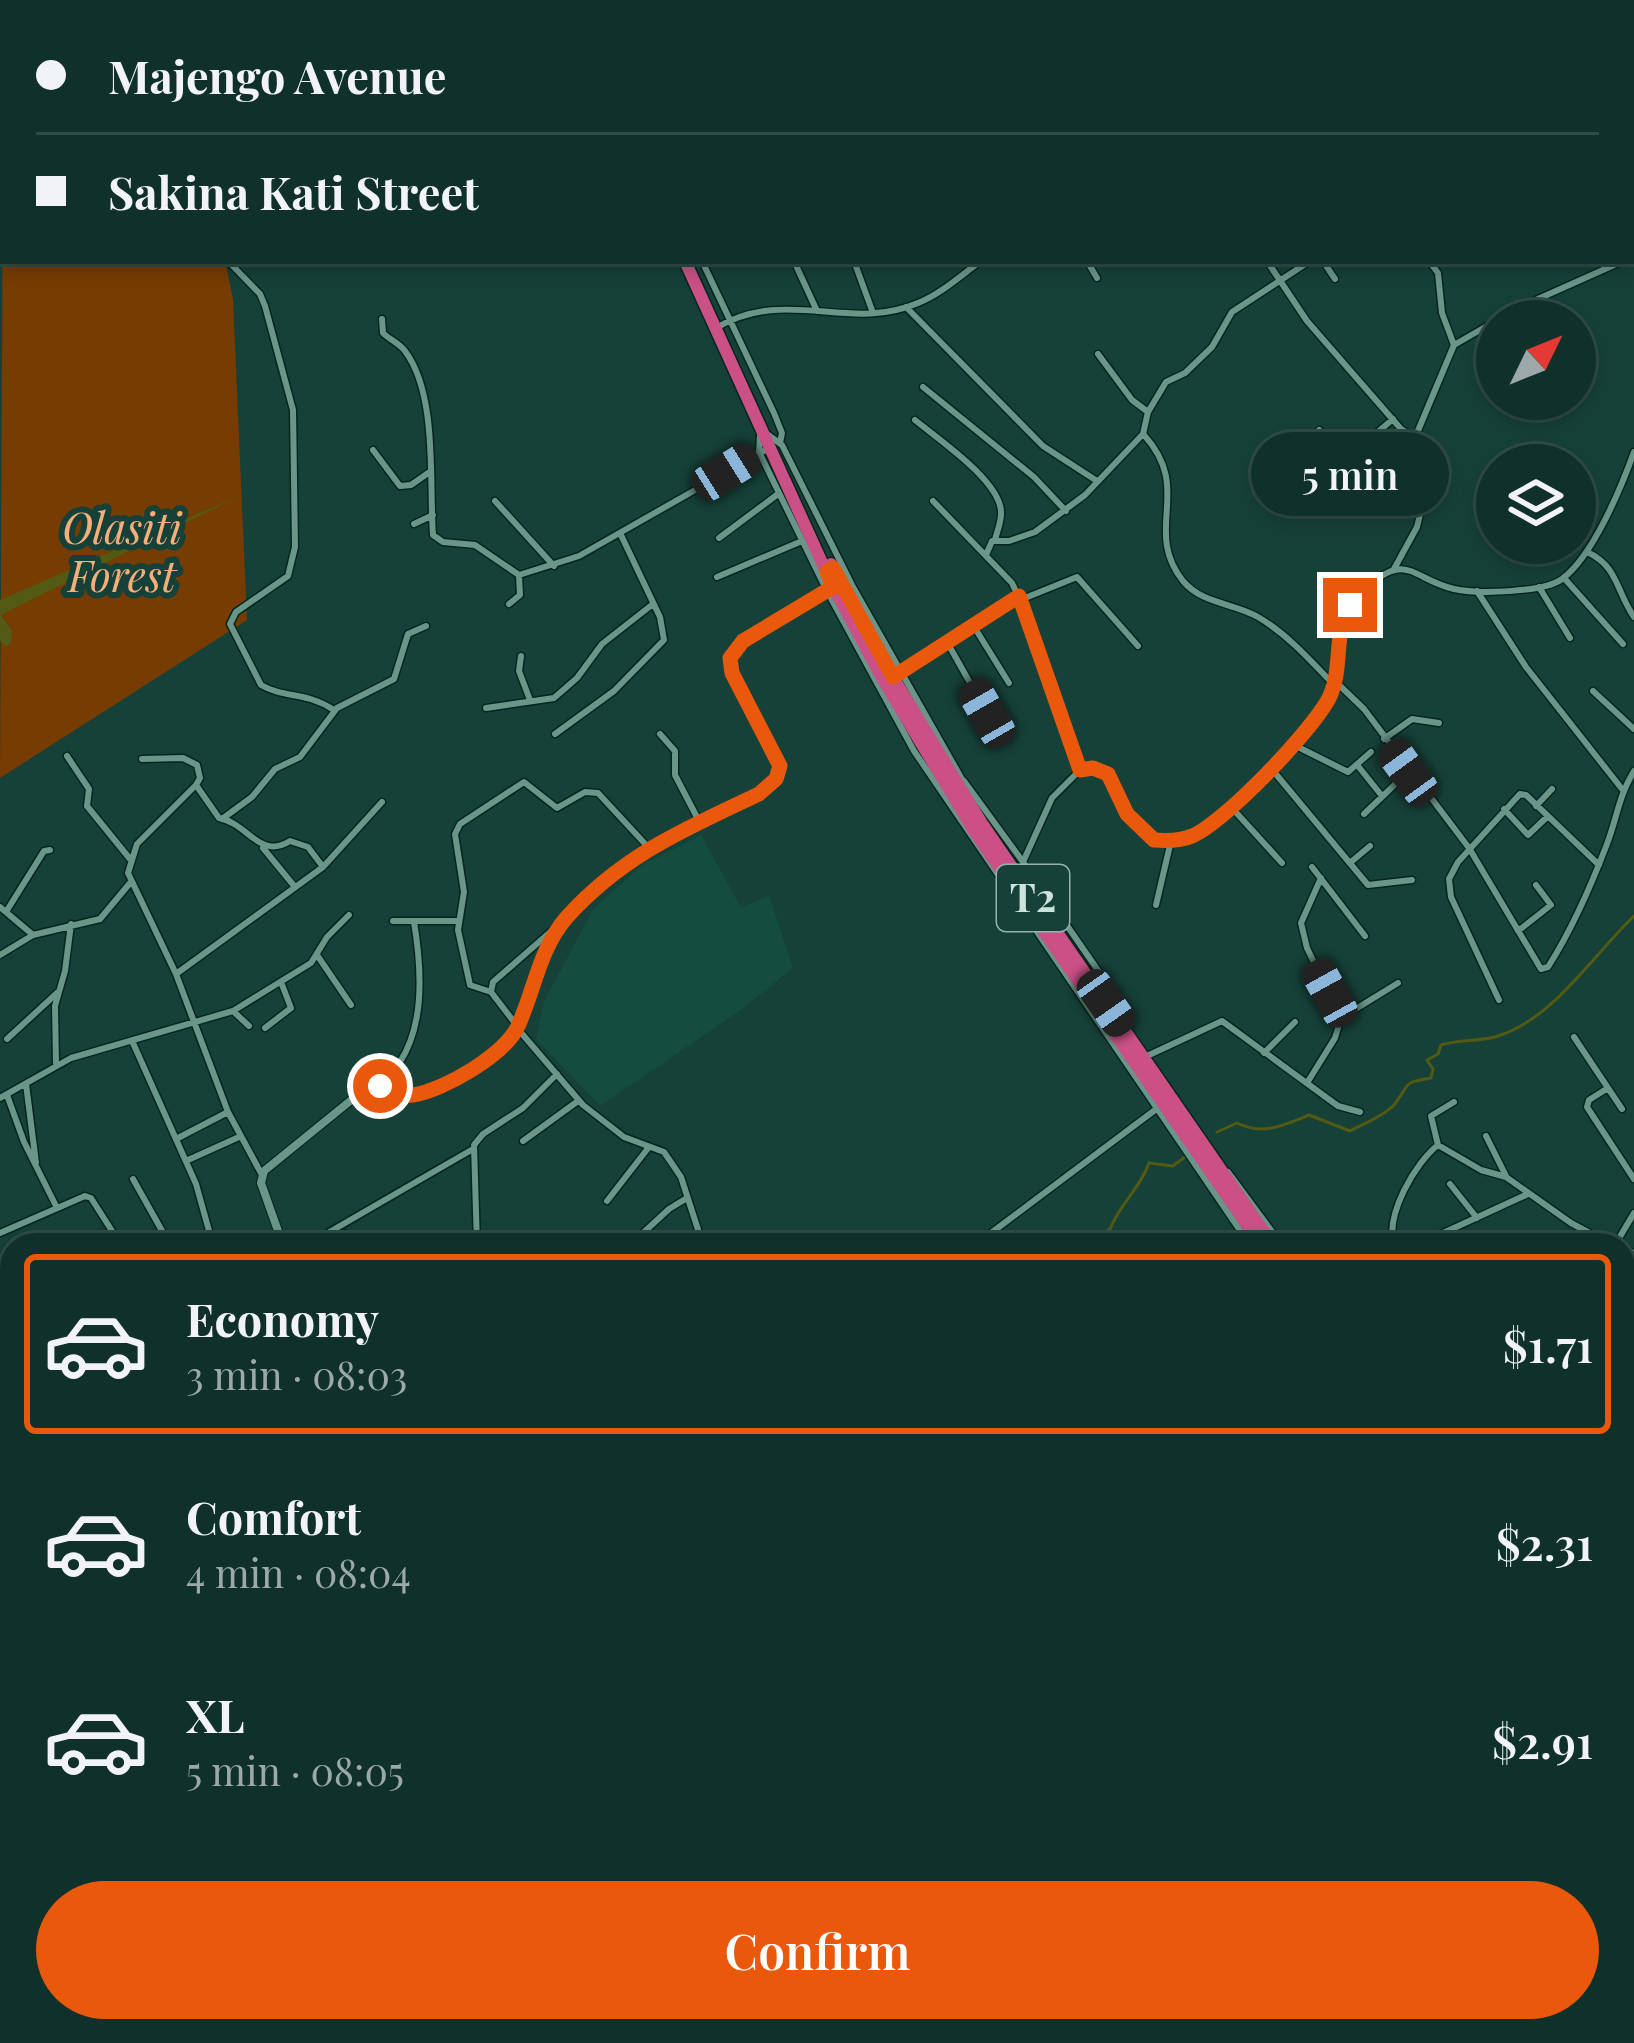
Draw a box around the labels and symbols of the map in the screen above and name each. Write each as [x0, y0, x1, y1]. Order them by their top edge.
north arrow [1476, 300, 1596, 420]
callout: 5 min [1251, 431, 1449, 515]
car [686, 438, 766, 506]
park label: Olasiti Forest [62, 499, 183, 603]
route end [1323, 578, 1377, 632]
car [953, 673, 1021, 753]
car [1372, 732, 1444, 812]
road number: T2 [997, 865, 1069, 931]
car [1297, 953, 1363, 1033]
car [1071, 963, 1141, 1043]
route start [353, 1059, 407, 1113]

